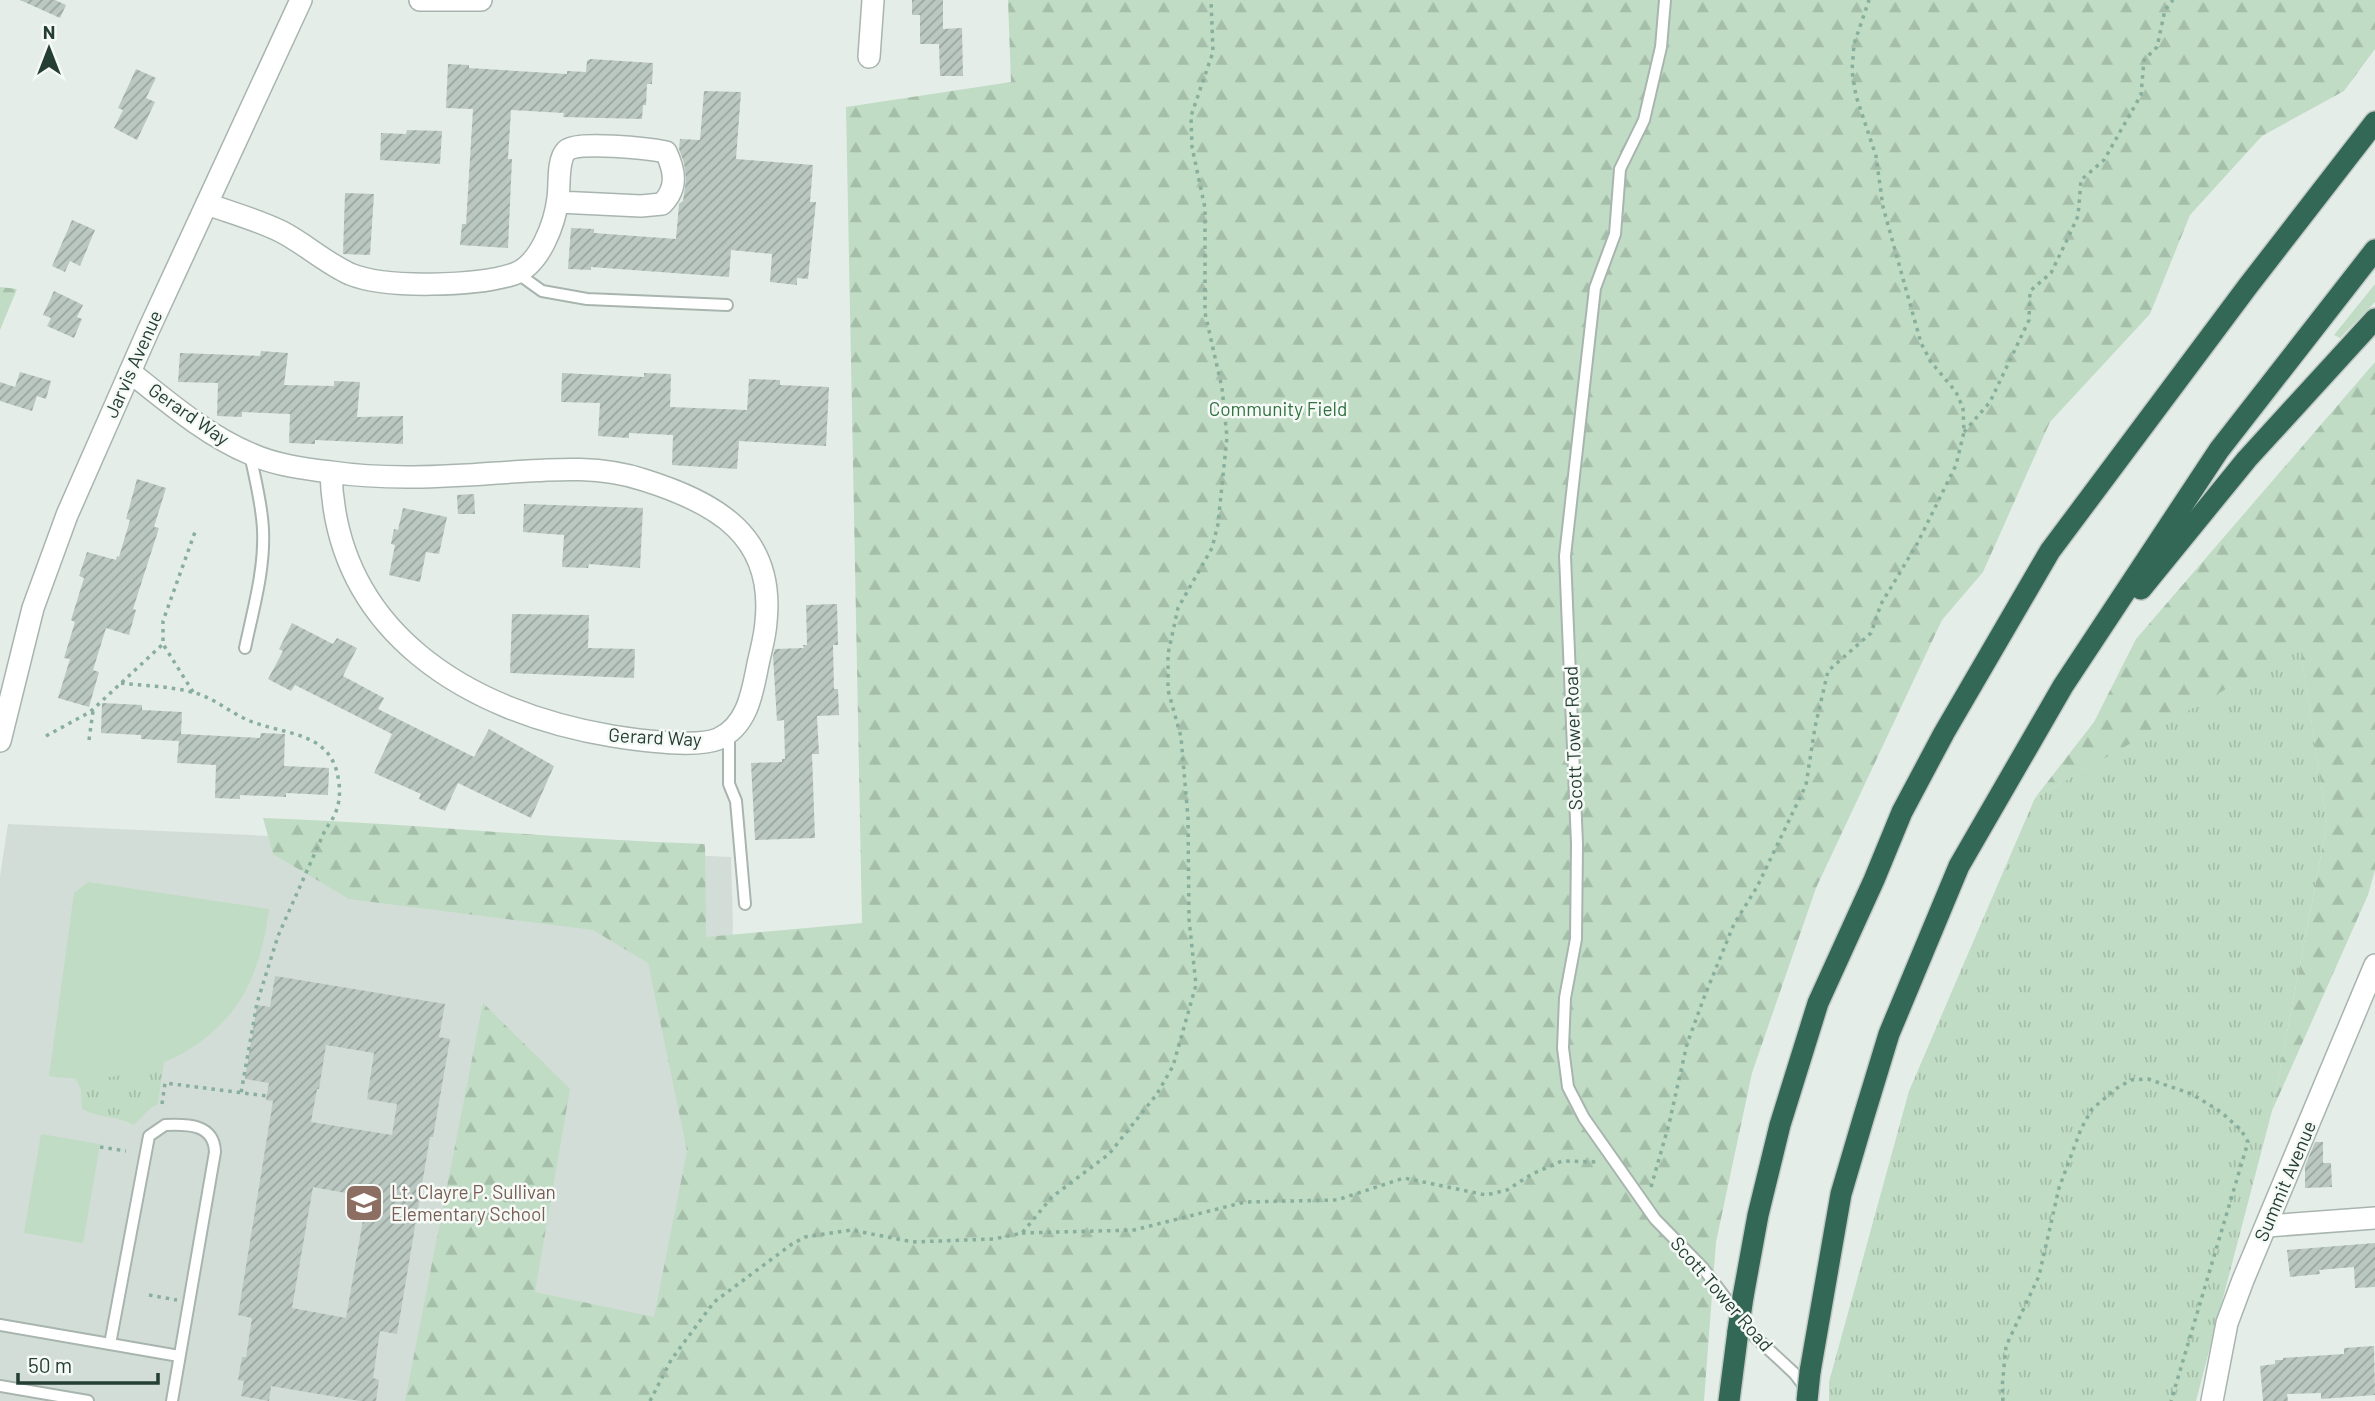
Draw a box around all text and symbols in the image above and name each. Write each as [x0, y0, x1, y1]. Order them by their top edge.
north arrow [14, 14, 84, 84]
text: N [43, 20, 55, 43]
street label: Jarvis Avenue [99, 306, 166, 421]
street label: Gerard Way [144, 377, 234, 450]
park label: Community Field [1209, 397, 1347, 420]
street label: Scott Tower Road [1558, 665, 1587, 811]
street label: Gerard Way [608, 723, 703, 750]
street label: Summit Avenue [2249, 1117, 2320, 1245]
place label: Lt. Clayre P. Sullivan Elementary School [391, 1180, 556, 1225]
school or university icon: Lt. Clayre P. Sullivan Elementary School [343, 1182, 385, 1224]
street label: Scott Tower Road [1666, 1232, 1778, 1356]
scale bar [18, 1342, 158, 1386]
text: 50 m [28, 1352, 72, 1377]

